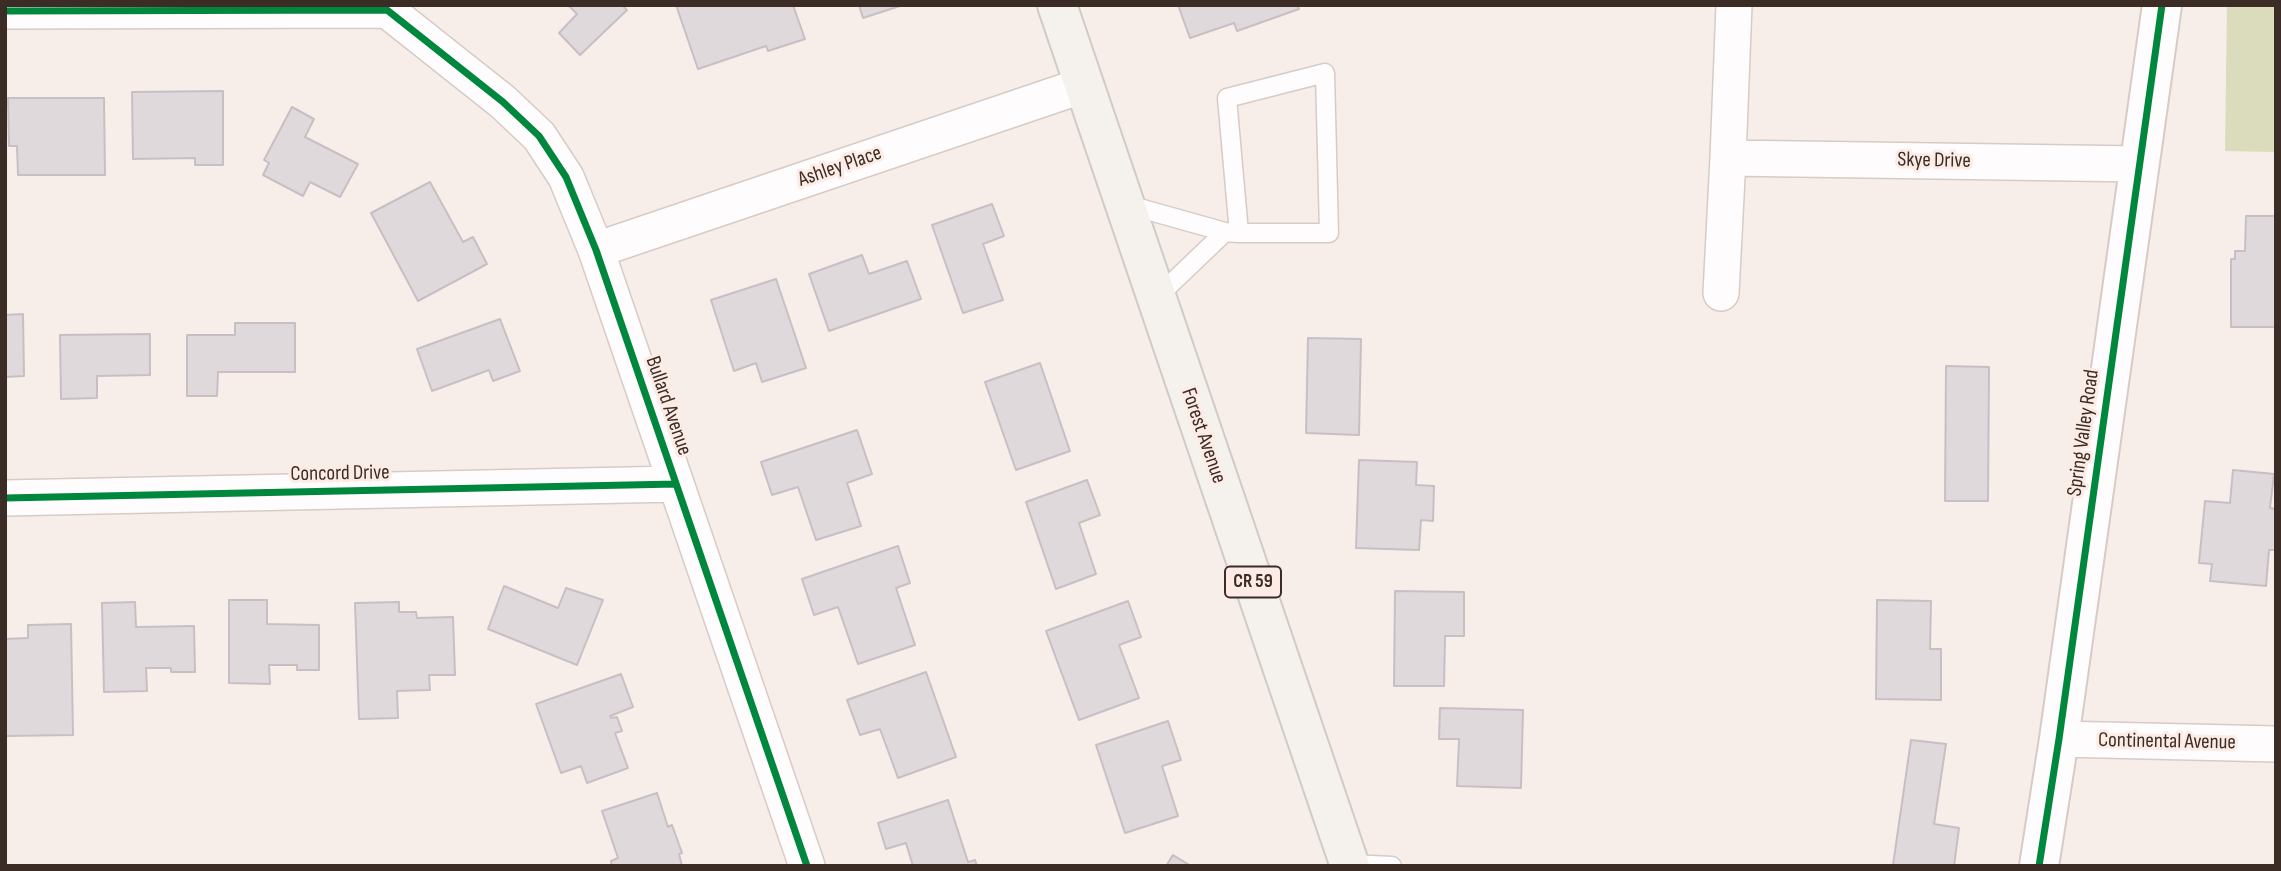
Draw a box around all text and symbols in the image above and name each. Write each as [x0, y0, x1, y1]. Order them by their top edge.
street label: Ashley Place [795, 141, 885, 193]
street label: Skye Drive [1897, 148, 1971, 174]
street label: Bullard Avenue [639, 353, 697, 459]
street label: Spring Valley Road [2063, 368, 2105, 498]
street label: Forest Avenue [1175, 385, 1231, 487]
street label: Concord Drive [290, 461, 390, 487]
road number: CR 59 [1225, 566, 1281, 597]
street label: Continental Avenue [2098, 728, 2236, 756]

